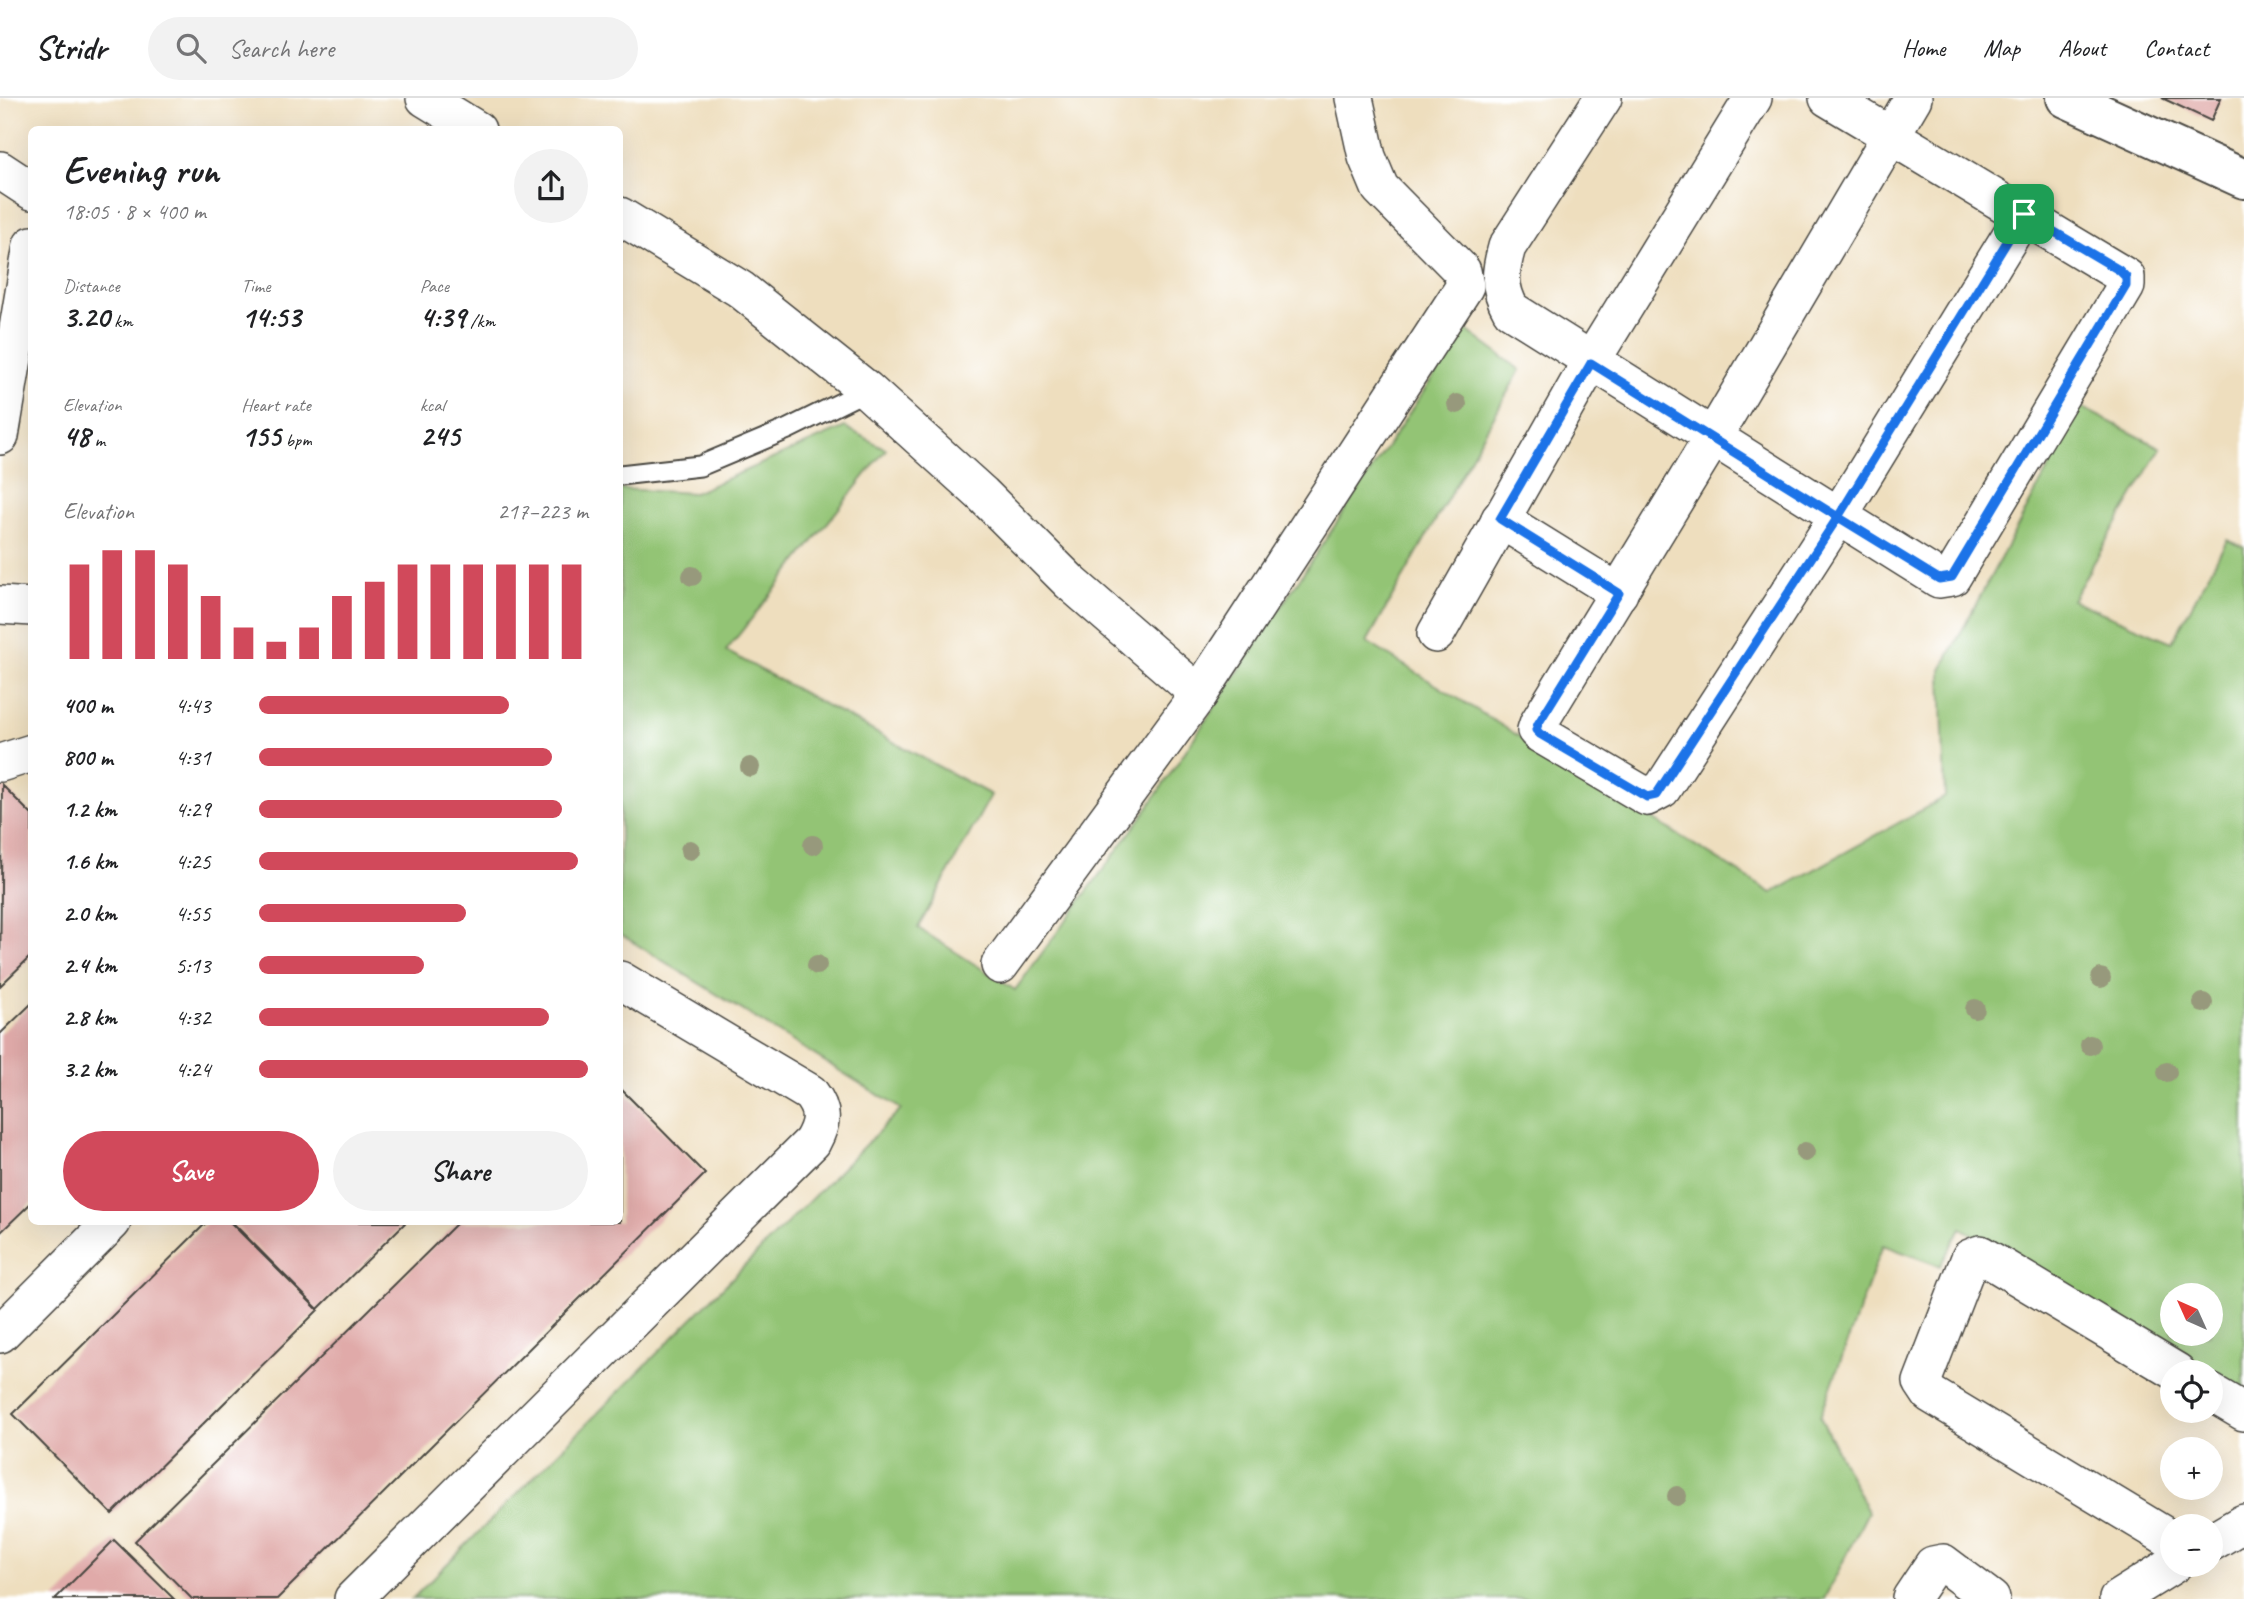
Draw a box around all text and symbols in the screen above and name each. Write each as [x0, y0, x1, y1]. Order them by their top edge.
search box [148, 17, 638, 80]
text: Stridr [35, 27, 106, 69]
icon: search [172, 29, 210, 67]
text: Search here [228, 32, 334, 65]
text: Home [1902, 33, 1945, 63]
text: Map [1983, 33, 2020, 63]
text: About [2058, 33, 2106, 63]
text: Contact [2144, 33, 2209, 63]
text: Evening run [63, 147, 219, 194]
button: share [514, 149, 588, 223]
pin [1994, 184, 2054, 244]
icon: arrive [2005, 195, 2043, 233]
text: 18:05 · 8 × 400 m [63, 197, 206, 226]
text: Distance [63, 274, 120, 298]
text: Time [241, 274, 270, 298]
text: Pace [420, 274, 449, 298]
text: 3.20 [63, 298, 109, 336]
text: 14:53 [241, 298, 301, 336]
text: 4:39 [420, 298, 466, 336]
text: km [109, 309, 133, 333]
text: /km [466, 309, 495, 333]
text: Elevation [63, 393, 121, 417]
text: Heart rate [241, 393, 311, 417]
text: kcal [420, 393, 445, 417]
text: 48 [63, 417, 90, 455]
text: 155 [241, 417, 281, 455]
text: 245 [420, 417, 460, 455]
text: m [90, 428, 105, 452]
text: bpm [281, 428, 312, 452]
text: Elevation [63, 497, 134, 526]
text: 217–223 m [497, 497, 588, 526]
text: 400 m [63, 691, 113, 720]
text: 4:43 [175, 691, 211, 720]
text: 800 m [63, 743, 113, 772]
text: 4:31 [175, 743, 211, 772]
text: 1.2 km [63, 795, 117, 824]
text: 4:29 [175, 795, 211, 824]
text: 1.6 km [63, 847, 117, 876]
text: 4:25 [175, 847, 211, 876]
text: 2.0 km [63, 899, 117, 928]
text: 4:55 [175, 899, 211, 928]
text: 2.4 km [63, 951, 117, 980]
text: 5:13 [175, 951, 211, 980]
text: 2.8 km [63, 1003, 117, 1032]
text: 4:32 [175, 1003, 211, 1032]
text: 3.2 km [63, 1055, 117, 1084]
text: 4:24 [175, 1055, 211, 1084]
button: Save [63, 1131, 319, 1211]
button: Share [333, 1131, 588, 1211]
north arrow [2160, 1283, 2222, 1346]
map controls [2160, 1283, 2223, 1577]
button: locate [2160, 1360, 2223, 1423]
button: + [2160, 1437, 2223, 1500]
button: − [2160, 1514, 2223, 1577]

